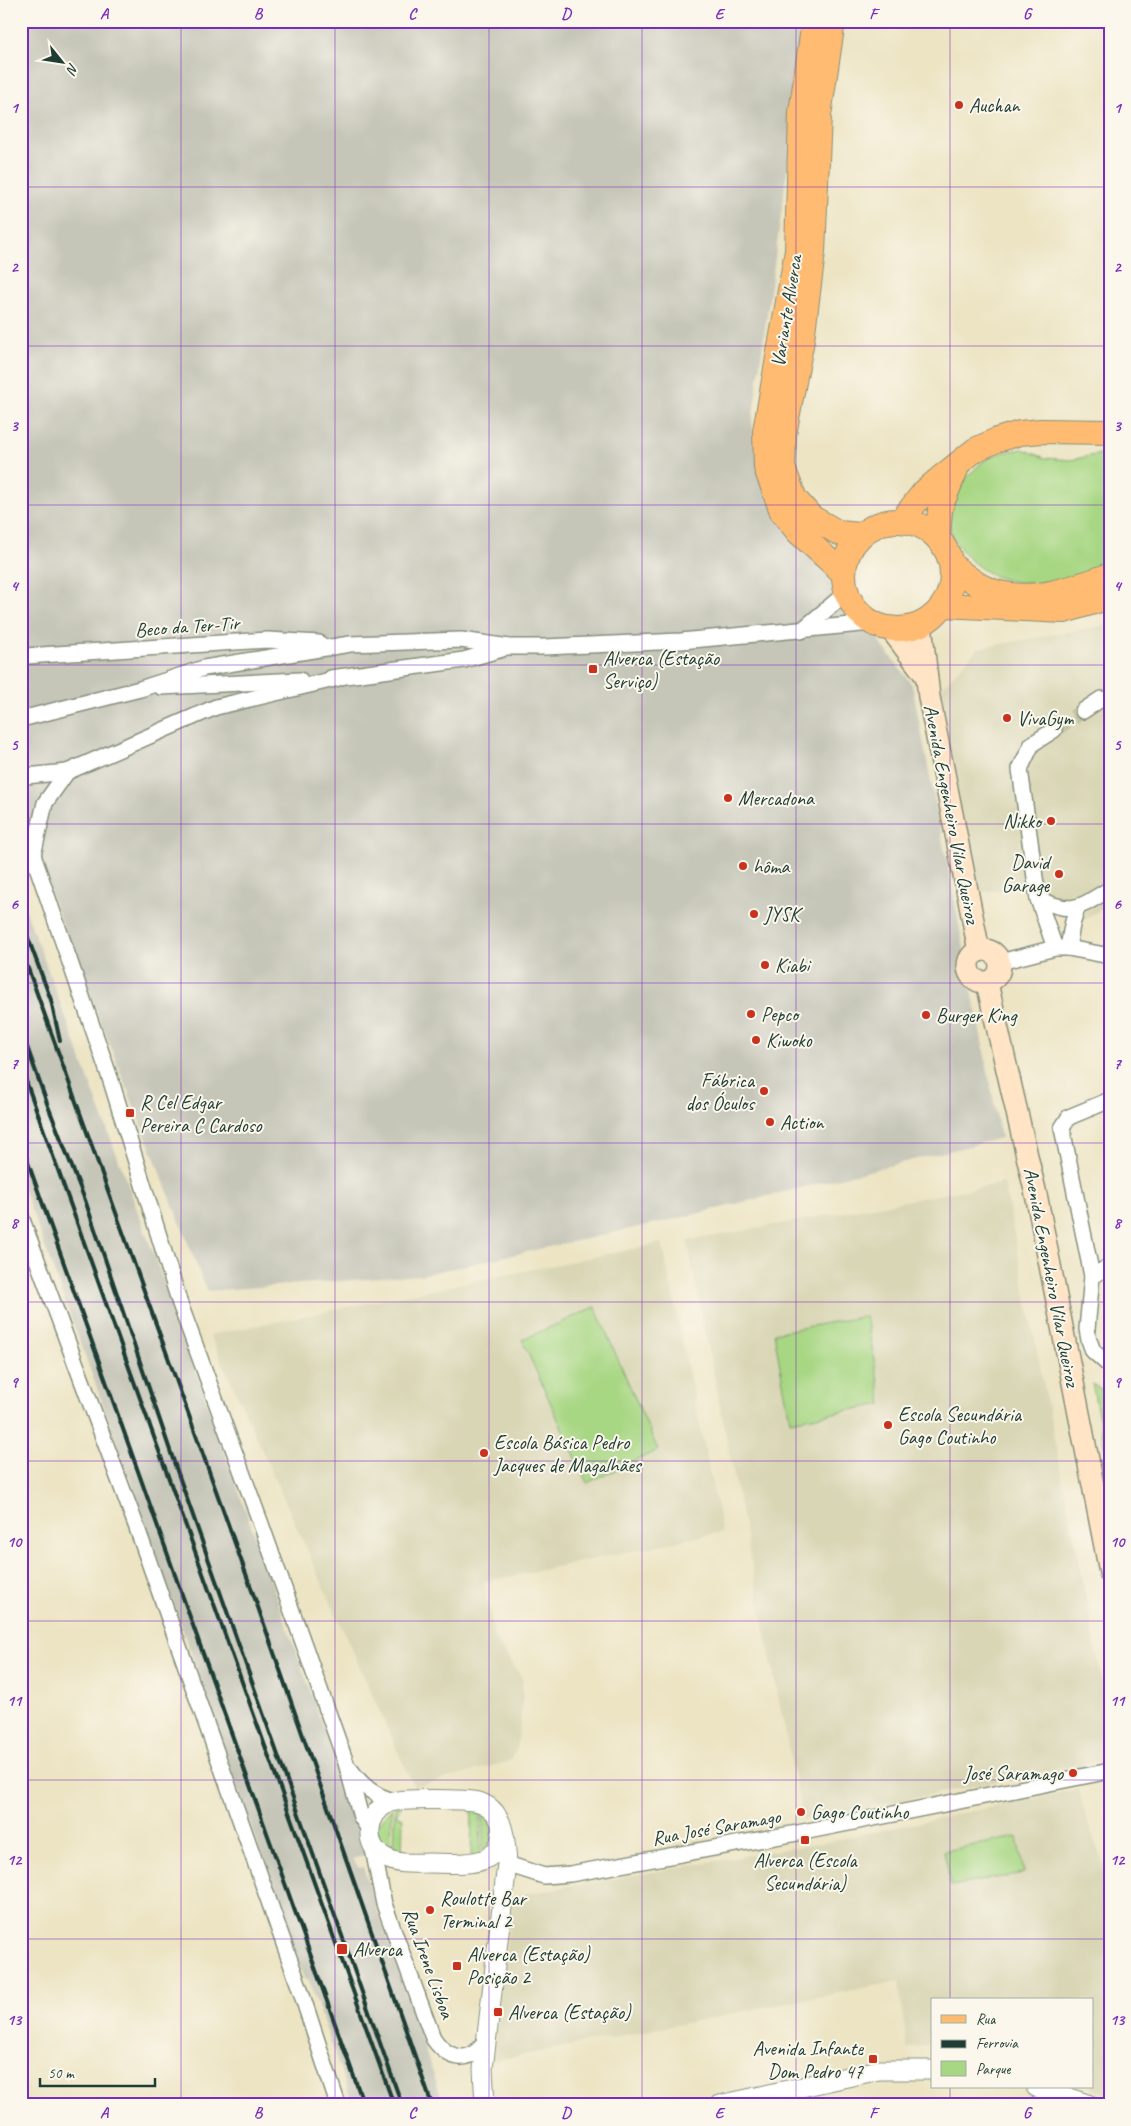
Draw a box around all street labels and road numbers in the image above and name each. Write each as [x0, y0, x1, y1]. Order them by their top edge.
street label: Variante Alverca [765, 252, 808, 369]
street label: Beco da Ter-Tir [134, 610, 242, 643]
street label: Avenida Engenheiro Vilar Queiroz [918, 702, 985, 927]
street label: Avenida Engenheiro Vilar Queiroz [1018, 1165, 1085, 1390]
street label: Rua José Saramago [650, 1804, 783, 1851]
street label: Rua Irene Lisboa [397, 1904, 461, 2023]

